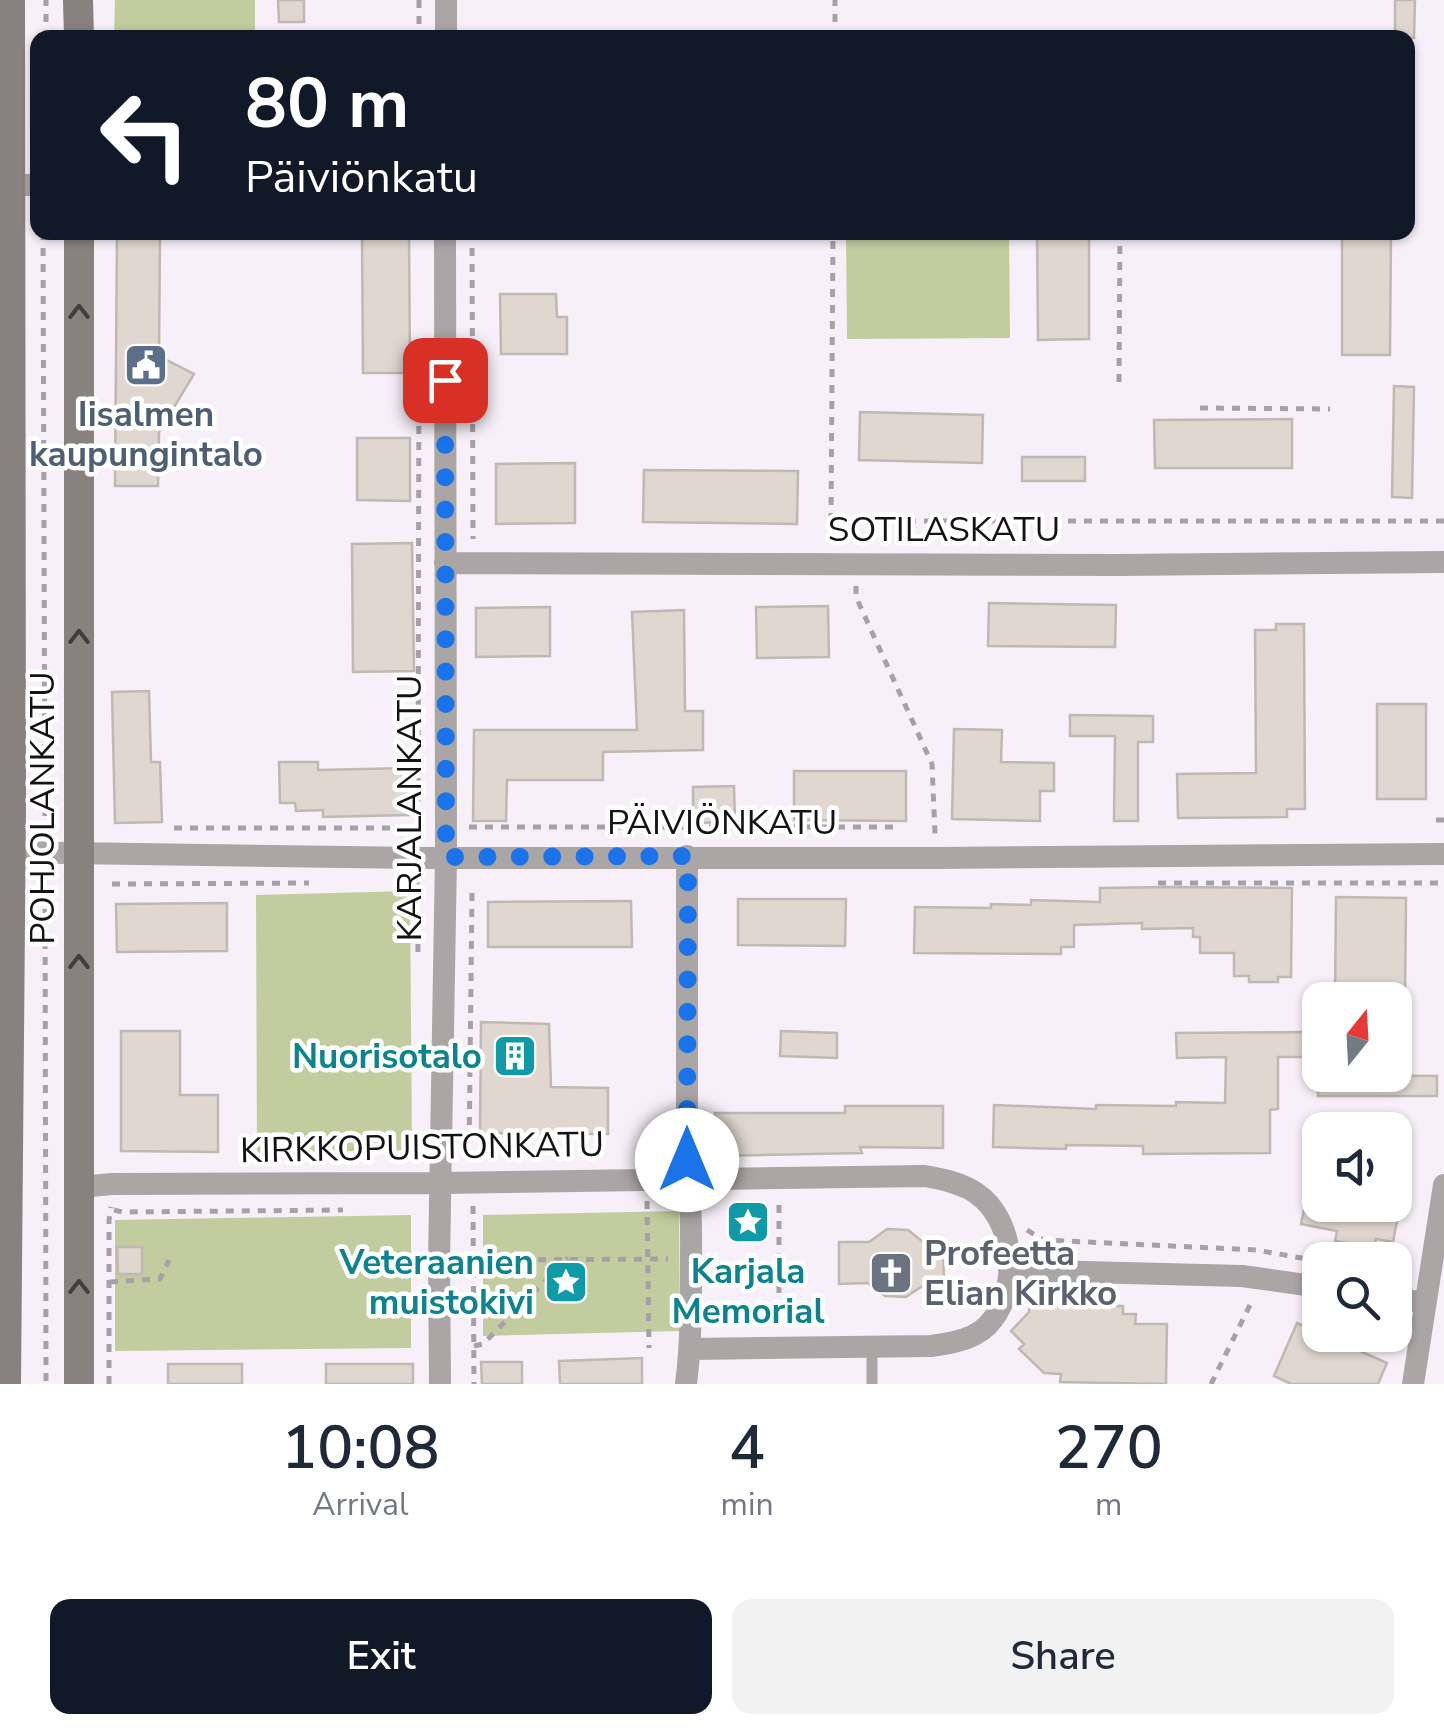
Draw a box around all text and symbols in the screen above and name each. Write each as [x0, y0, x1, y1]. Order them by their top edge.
text: 80 m [245, 56, 409, 152]
icon: left [80, 70, 210, 200]
text: Päiviönkatu [245, 147, 478, 208]
one-way arrow [68, 303, 90, 318]
pin [403, 338, 488, 423]
public building icon: Iisalmen kaupungintalo [123, 342, 169, 388]
icon: arrive [418, 353, 473, 408]
place label: Iisalmen kaupungintalo [29, 391, 263, 478]
street label: SOTILASKATU [828, 506, 1060, 553]
one-way arrow [68, 628, 90, 644]
street label: POHJOLANKATU [19, 671, 66, 945]
street label: KARJALANKATU [386, 675, 433, 941]
street label: PÄIVIÖNKATU [607, 799, 837, 846]
one-way arrow [68, 953, 90, 968]
north arrow [1302, 982, 1412, 1092]
map controls [1302, 982, 1412, 1352]
place label: Nuorisotalo [292, 1033, 482, 1080]
building icon: Nuorisotalo [492, 1033, 538, 1079]
position arrow [635, 1108, 739, 1212]
button: sound [1302, 1112, 1412, 1222]
street label: KIRKKOPUISTONKATU [240, 1121, 604, 1174]
place icon: Karjala Memorial [725, 1199, 771, 1245]
place label: Profeetta Elian Kirkko [924, 1230, 1117, 1317]
place label: Veteraanien muistokivi [338, 1239, 534, 1326]
button: search [1302, 1242, 1412, 1352]
place label: Karjala Memorial [671, 1248, 825, 1335]
church icon: Profeetta Elian Kirkko [868, 1250, 914, 1296]
place icon: Veteraanien muistokivi [543, 1259, 589, 1305]
one-way arrow [68, 1278, 90, 1294]
text: 10:08 [281, 1407, 439, 1489]
text: 4 [729, 1407, 765, 1489]
text: 270 [1055, 1407, 1163, 1489]
text: Arrival [312, 1483, 408, 1526]
text: min [721, 1483, 774, 1526]
text: m [1095, 1483, 1123, 1526]
button: Exit [50, 1599, 712, 1714]
button: Share [732, 1599, 1394, 1714]

